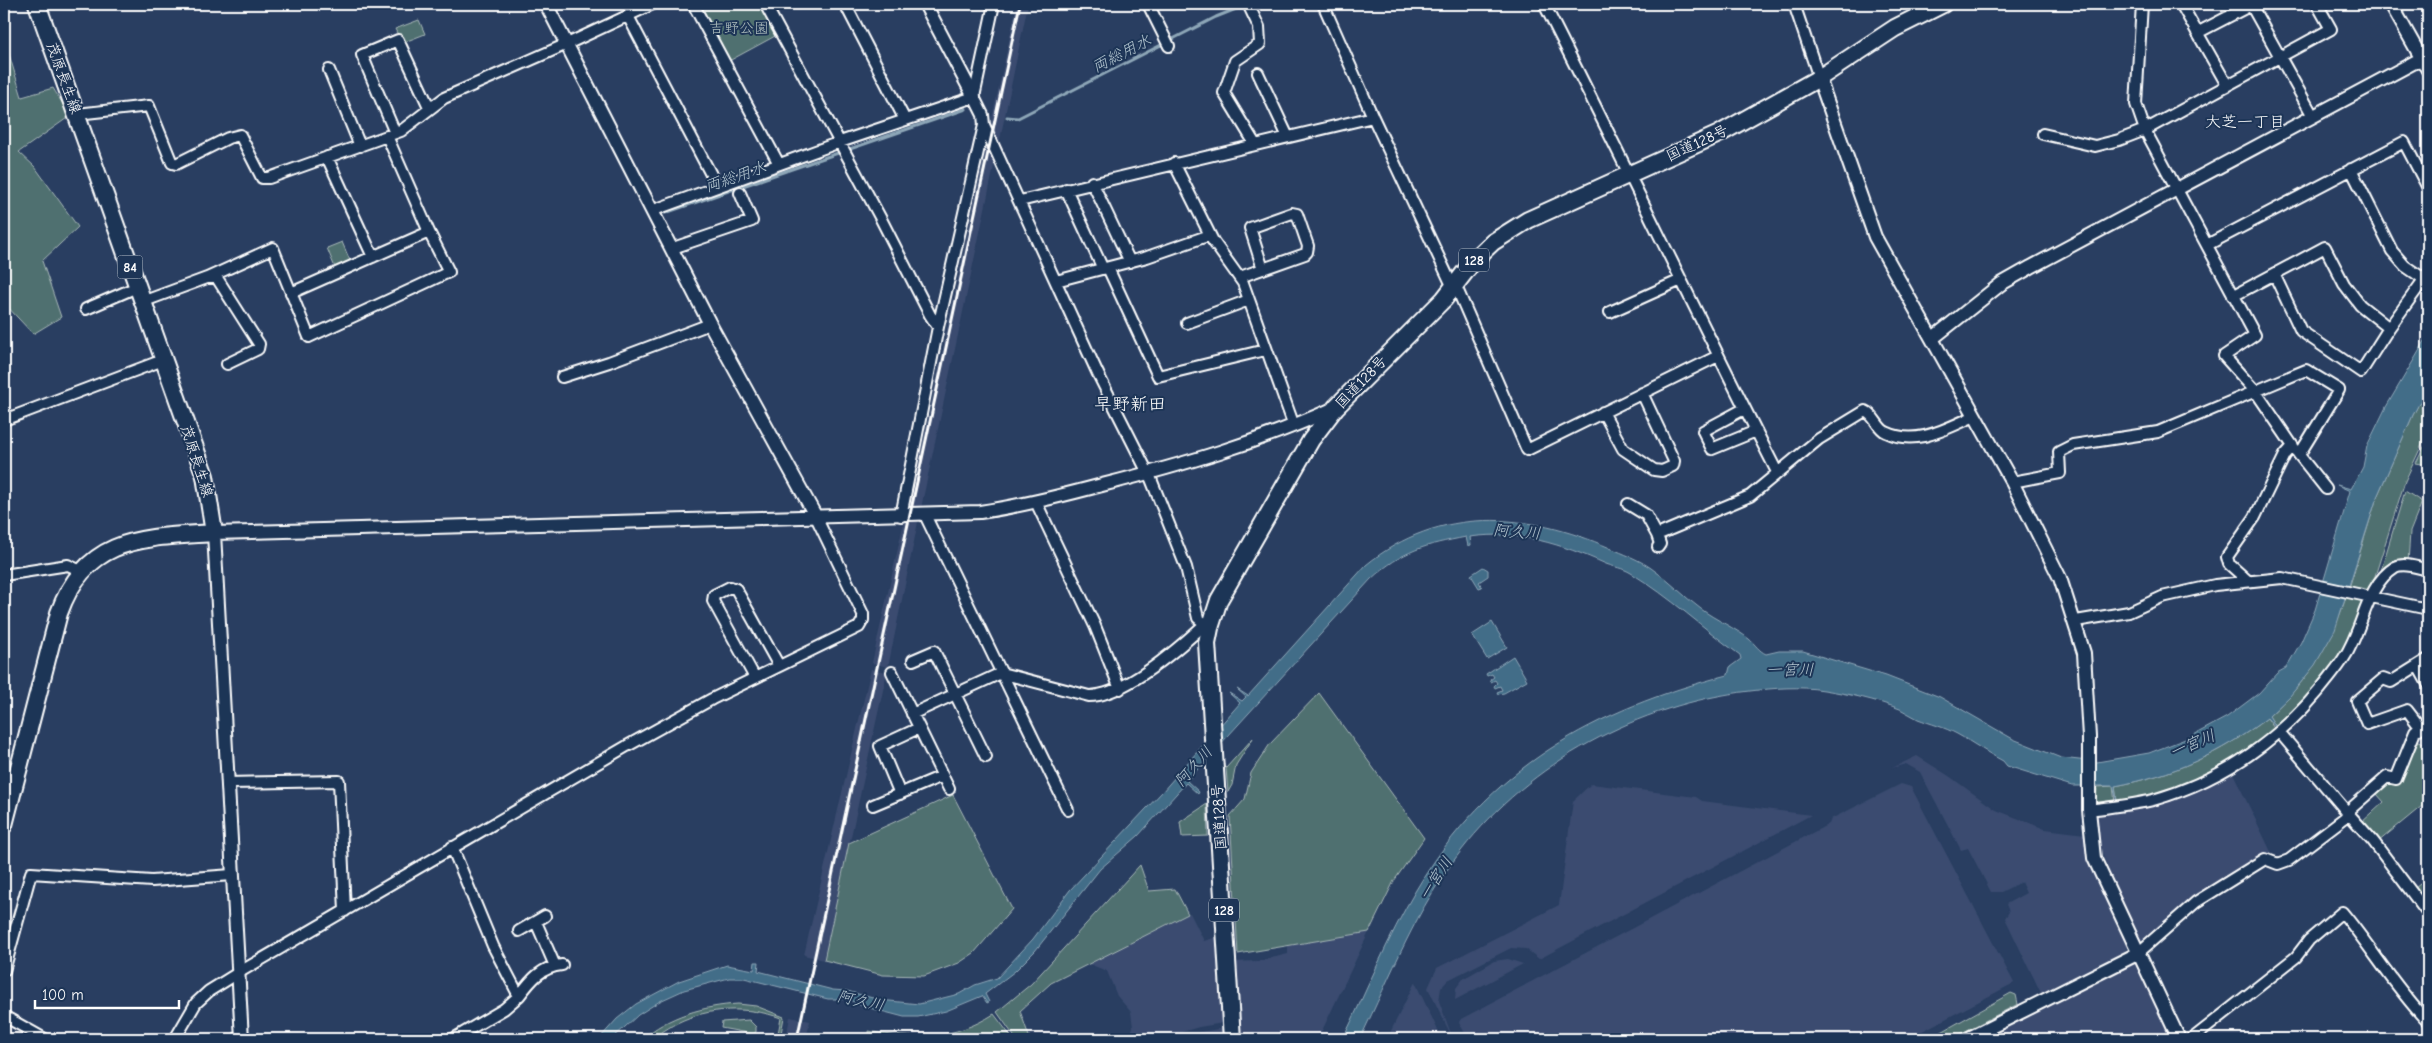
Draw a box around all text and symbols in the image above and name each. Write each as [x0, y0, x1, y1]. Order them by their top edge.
park label: 吉野公園 [709, 19, 769, 37]
water label: 両総用水 [1089, 31, 1154, 76]
street label: 茂原長生線 [43, 40, 85, 116]
district label: 大芝一丁目 [2205, 113, 2285, 131]
street label: 国道128号 [1663, 121, 1731, 165]
water label: 両総用水 [702, 158, 769, 196]
road number: 128 [1459, 248, 1489, 272]
road number: 84 [118, 256, 142, 278]
street label: 国道128号 [1331, 352, 1391, 412]
district label: 早野新田 [1094, 394, 1166, 415]
street label: 茂原長生線 [177, 423, 217, 499]
water label: 阿久川 [1492, 521, 1542, 543]
water label: 一宮川 [1766, 661, 1814, 679]
water label: 一宮川 [2167, 726, 2218, 762]
water label: 阿久川 [1171, 743, 1216, 791]
street label: 国道128号 [1208, 783, 1230, 851]
water label: 一宮川 [1415, 854, 1456, 904]
road number: 128 [1209, 898, 1239, 922]
scale bar [35, 978, 179, 1010]
text: 100 m [42, 986, 84, 1004]
water label: 阿久川 [835, 987, 886, 1015]

